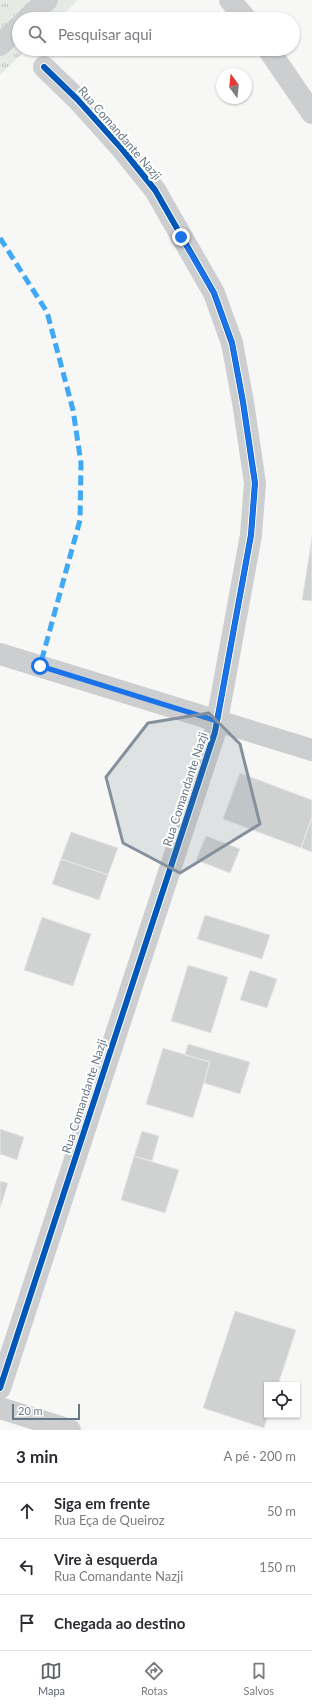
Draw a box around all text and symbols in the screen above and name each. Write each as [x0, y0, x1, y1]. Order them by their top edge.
search box [12, 12, 300, 56]
icon: search [26, 23, 48, 45]
text: Pesquisar aqui [58, 25, 152, 43]
north arrow [216, 68, 252, 104]
street label: Rua Comandante Nazji [75, 83, 165, 183]
route end [172, 228, 190, 246]
route start [31, 657, 49, 675]
street label: Rua Comandante Nazji [159, 730, 211, 848]
street label: Rua Comandante Nazji [58, 1037, 110, 1155]
map controls [264, 1382, 300, 1418]
button: locate [264, 1382, 300, 1418]
scale bar [12, 1402, 80, 1421]
text: 20 m [18, 1404, 43, 1417]
text: 3 min [16, 1446, 58, 1467]
text: A pé · 200 m [223, 1448, 296, 1464]
text: Siga em frente [54, 1494, 150, 1512]
icon: ahead [16, 1500, 38, 1522]
text: 50 m [267, 1503, 296, 1519]
text: Rua Eça de Queiroz [54, 1512, 165, 1528]
text: Vire à esquerda [54, 1550, 158, 1568]
icon: left [16, 1556, 38, 1578]
text: 150 m [259, 1559, 296, 1575]
text: Rua Comandante Nazji [54, 1568, 183, 1584]
icon: arrive [16, 1612, 38, 1634]
text: Chegada ao destino [54, 1614, 185, 1632]
tab: Mapa [38, 1660, 65, 1697]
tab: Rotas [141, 1660, 168, 1697]
tab: Salvos [244, 1660, 274, 1697]

